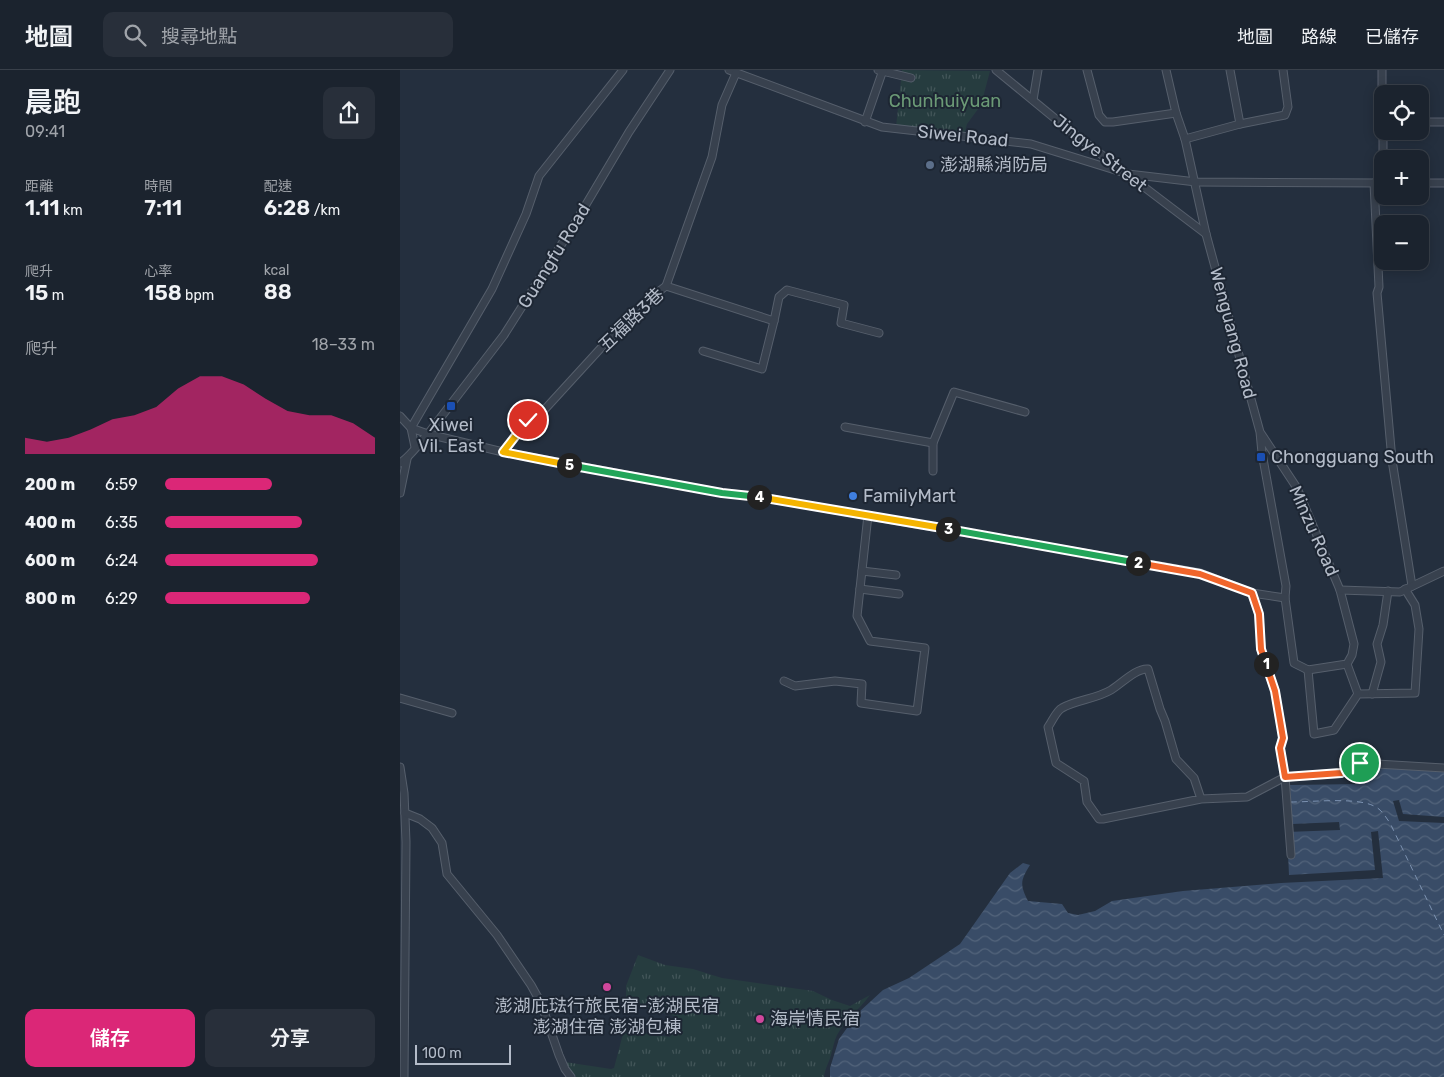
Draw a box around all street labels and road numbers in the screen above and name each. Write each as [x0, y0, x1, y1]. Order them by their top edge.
street label: Jingye Street [1048, 109, 1152, 197]
street label: Siwei Road [916, 120, 1010, 152]
street label: Guangfu Road [513, 199, 595, 313]
street label: Wenguang Road [1205, 265, 1261, 401]
street label: 五福路3巷 [594, 283, 668, 357]
street label: Minzu Road [1284, 482, 1344, 580]

